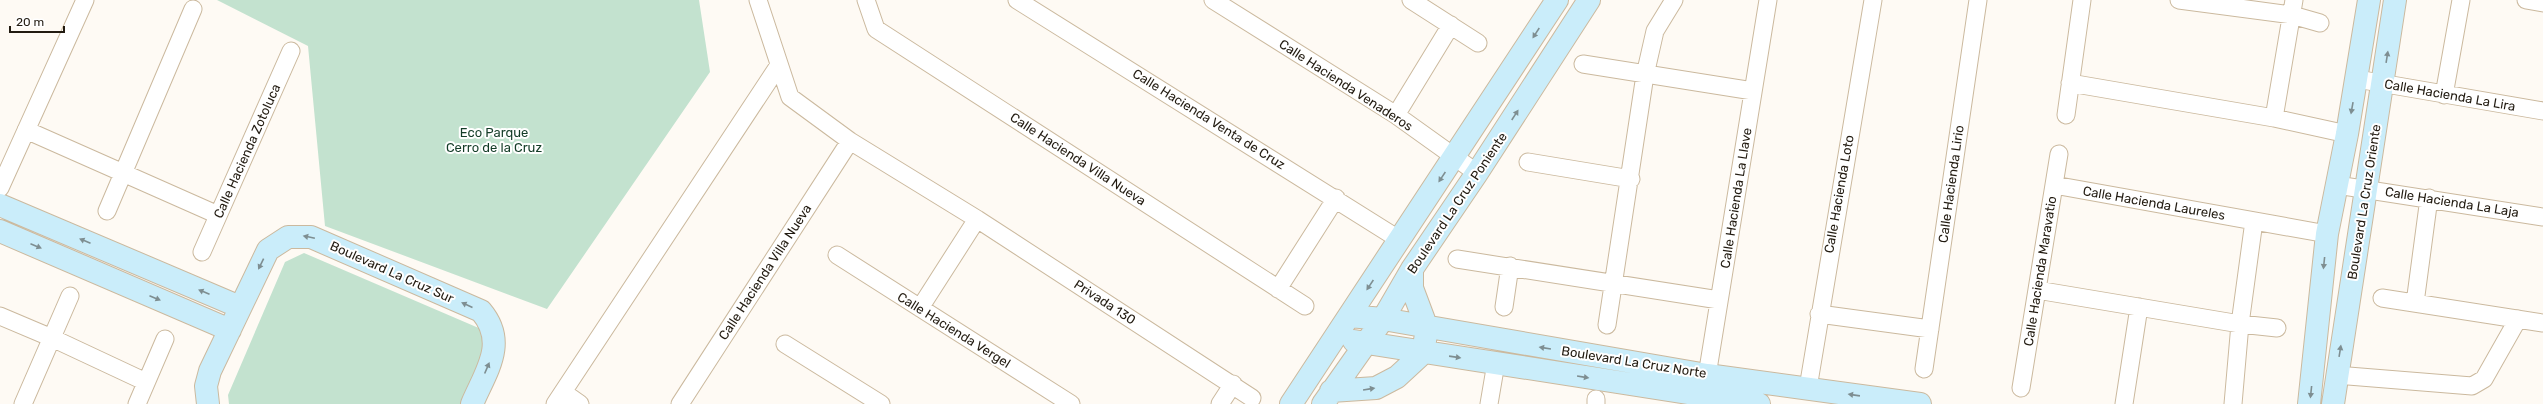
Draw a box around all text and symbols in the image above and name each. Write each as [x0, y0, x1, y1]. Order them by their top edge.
scale bar [10, 8, 64, 34]
text: 20 m [16, 15, 44, 29]
one-way arrow [1532, 28, 1540, 38]
street label: Calle Hacienda Venaderos [1276, 36, 1416, 134]
one-way arrow [2384, 51, 2390, 63]
street label: Calle Hacienda Venta de Cruz [1130, 66, 1288, 172]
street label: Calle Hacienda La Lira [2383, 76, 2517, 114]
street label: Calle Hacienda Zotoluca [211, 81, 283, 221]
one-way arrow [2348, 101, 2354, 114]
street label: Calle Hacienda Villa Nueva [1007, 110, 1149, 208]
one-way arrow [1511, 110, 1519, 120]
street label: Boulevard La Cruz Oriente [2344, 123, 2384, 281]
street label: Calle Hacienda Lirio [1935, 124, 1967, 244]
park label: Eco Parque Cerro de la Cruz [446, 125, 542, 155]
street label: Calle Hacienda La Llave [1717, 127, 1755, 269]
street label: Boulevard La Cruz Poniente [1404, 130, 1510, 276]
street label: Calle Hacienda Loto [1821, 134, 1857, 254]
one-way arrow [1438, 171, 1446, 182]
street label: Calle Hacienda Laureles [2082, 183, 2227, 223]
street label: Calle Hacienda La Laja [2384, 184, 2520, 220]
street label: Calle Hacienda Maravatio [2021, 195, 2059, 347]
street label: Calle Hacienda Villa Nueva [716, 201, 814, 343]
one-way arrow [302, 234, 315, 240]
one-way arrow [79, 238, 90, 244]
street label: Boulevard La Cruz Sur [328, 238, 456, 306]
one-way arrow [30, 243, 41, 249]
one-way arrow [2321, 257, 2327, 269]
one-way arrow [258, 258, 265, 270]
street label: Privada 130 [1071, 277, 1139, 327]
one-way arrow [1366, 280, 1374, 290]
one-way arrow [199, 289, 210, 295]
street label: Calle Hacienda Vergel [894, 289, 1013, 372]
one-way arrow [150, 295, 162, 301]
one-way arrow [461, 302, 472, 308]
street label: Boulevard La Cruz Norte [1560, 343, 1708, 381]
one-way arrow [1539, 345, 1551, 351]
one-way arrow [2337, 345, 2343, 358]
one-way arrow [1449, 354, 1461, 360]
one-way arrow [484, 363, 490, 374]
one-way arrow [1577, 374, 1590, 380]
one-way arrow [1363, 386, 1376, 392]
one-way arrow [2307, 386, 2314, 398]
one-way arrow [1848, 391, 1860, 398]

